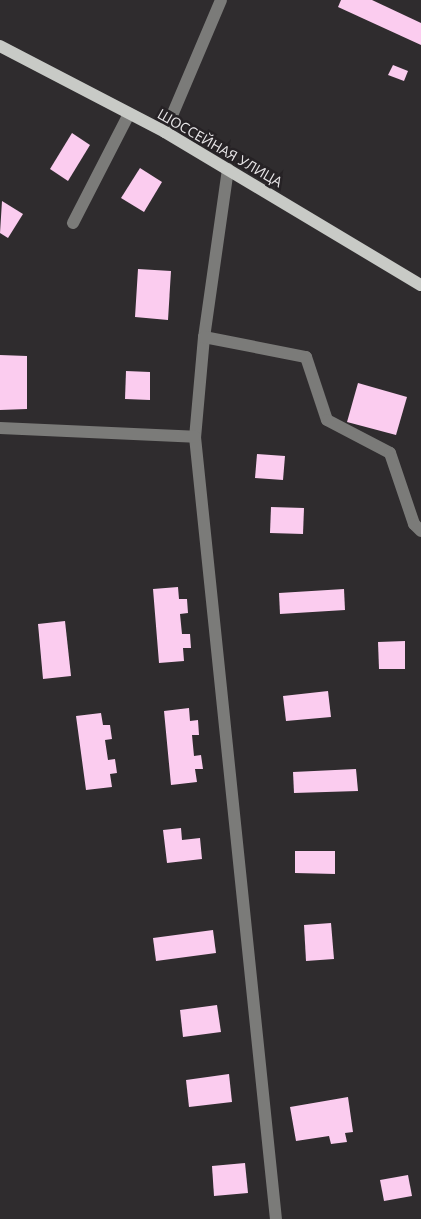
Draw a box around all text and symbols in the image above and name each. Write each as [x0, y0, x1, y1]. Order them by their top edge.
street label: ШОССЕЙНАЯ УЛИЦА [155, 105, 285, 191]

